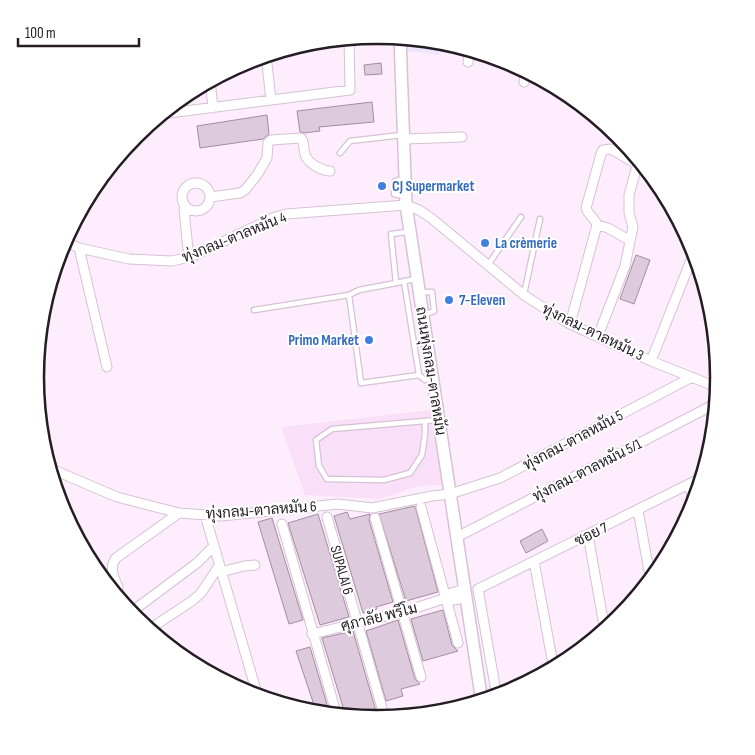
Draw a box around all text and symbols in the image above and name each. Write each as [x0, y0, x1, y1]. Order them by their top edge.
scale bar [18, 15, 139, 47]
text: 100 m [25, 24, 56, 43]
place label: CJ Supermarket [392, 177, 474, 196]
marker: CJ Supermarket [376, 180, 388, 192]
street label: ทุ่งกลม-ตาลหมัน 4 [179, 207, 289, 268]
place label: La crèmerie [495, 234, 557, 253]
marker: La crèmerie [479, 237, 491, 249]
place label: 7-Eleven [459, 291, 506, 310]
marker: 7-Eleven [443, 294, 455, 306]
street label: ทุ่งกลม-ตาลหมัน 3 [538, 299, 647, 366]
street label: ถนนทุ่งกลม-ตาลหมัน [410, 305, 451, 437]
place label: Primo Market [288, 331, 359, 350]
marker: Primo Market [363, 334, 375, 346]
street label: ทุ่งกลม-ตาลหมัน 5 [520, 405, 627, 476]
street label: ทุ่งกลม-ตาลหมัน 5/1 [529, 433, 646, 507]
street label: ทุ่งกลม-ตาลหมัน 6 [205, 496, 317, 525]
street label: ซอย 7 [571, 518, 611, 551]
street label: SUPALAI 6 [325, 543, 358, 597]
street label: ศุภาลัย พรีโม [339, 598, 420, 637]

